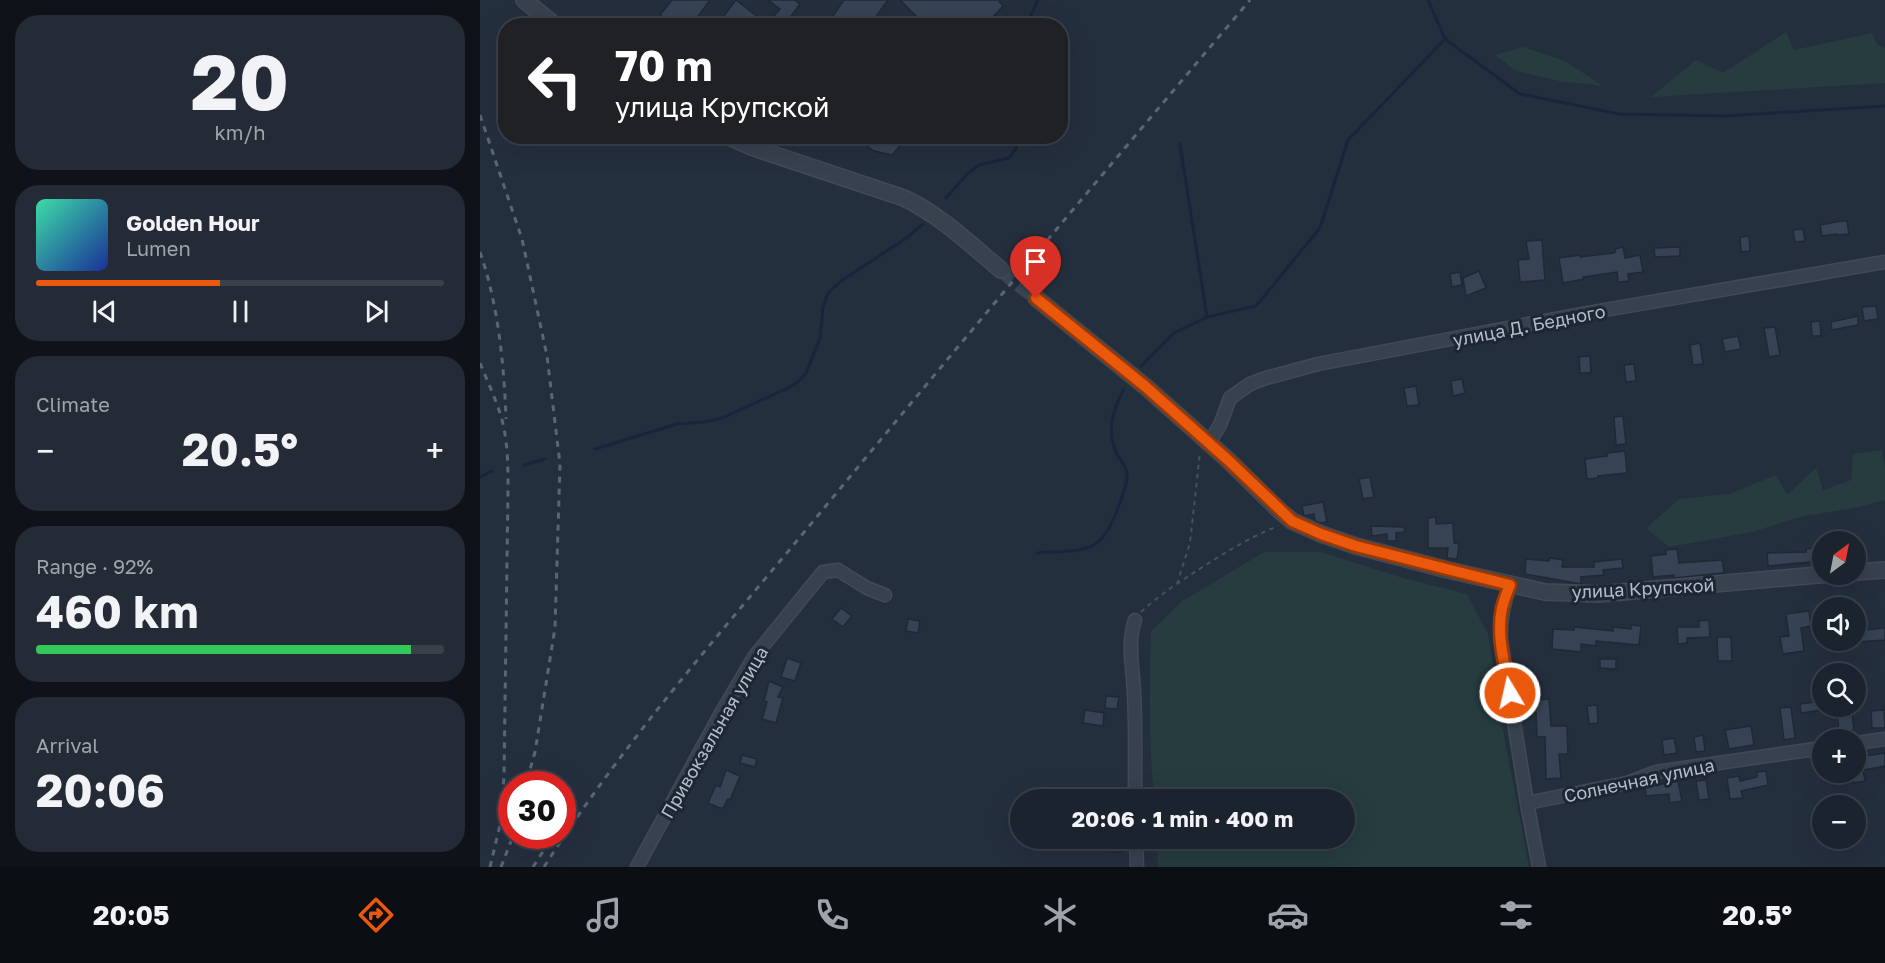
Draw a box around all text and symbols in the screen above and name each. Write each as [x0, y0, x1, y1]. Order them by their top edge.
text: 20 [191, 34, 289, 127]
text: 70 m [615, 40, 712, 90]
icon: left [516, 42, 594, 120]
text: улица Крупской [615, 91, 830, 123]
text: km/h [215, 120, 265, 144]
text: Golden Hour [126, 209, 260, 236]
text: Lumen [126, 236, 191, 260]
pin [1010, 236, 1061, 298]
icon: arrive [1019, 245, 1052, 278]
icon: previous [88, 295, 121, 328]
icon: pause [224, 295, 257, 328]
icon: next [360, 295, 393, 328]
street label: улица Д. Бедного [1451, 299, 1607, 351]
text: Climate [36, 392, 110, 416]
text: 20.5° [182, 422, 298, 476]
text: − [36, 431, 54, 470]
text: + [426, 431, 444, 470]
north arrow [1812, 531, 1866, 585]
map controls [1812, 531, 1866, 849]
text: Range · 92% [36, 554, 153, 578]
street label: улица Крупской [1571, 573, 1715, 603]
text: 460 km [36, 584, 199, 638]
button: sound [1812, 597, 1866, 651]
street label: Привокзальная улица [656, 642, 772, 822]
position arrow [1478, 661, 1542, 725]
button: search [1812, 663, 1866, 717]
button: + [1812, 729, 1866, 783]
text: Arrival [36, 733, 99, 757]
street label: Солнечная улица [1562, 753, 1716, 807]
text: 20:06 [36, 763, 165, 817]
speed limit sign: 30 [498, 771, 576, 849]
button: − [1812, 795, 1866, 849]
text: 20:06 · 1 min · 400 m [1072, 805, 1293, 832]
icon: directions [355, 894, 397, 936]
icon: music [583, 894, 625, 936]
icon: phone [811, 894, 853, 936]
icon: climate [1039, 894, 1081, 936]
icon: car [1267, 894, 1309, 936]
icon: filters [1495, 894, 1537, 936]
text: 20:05 [93, 899, 170, 931]
text: 20.5° [1722, 899, 1792, 931]

